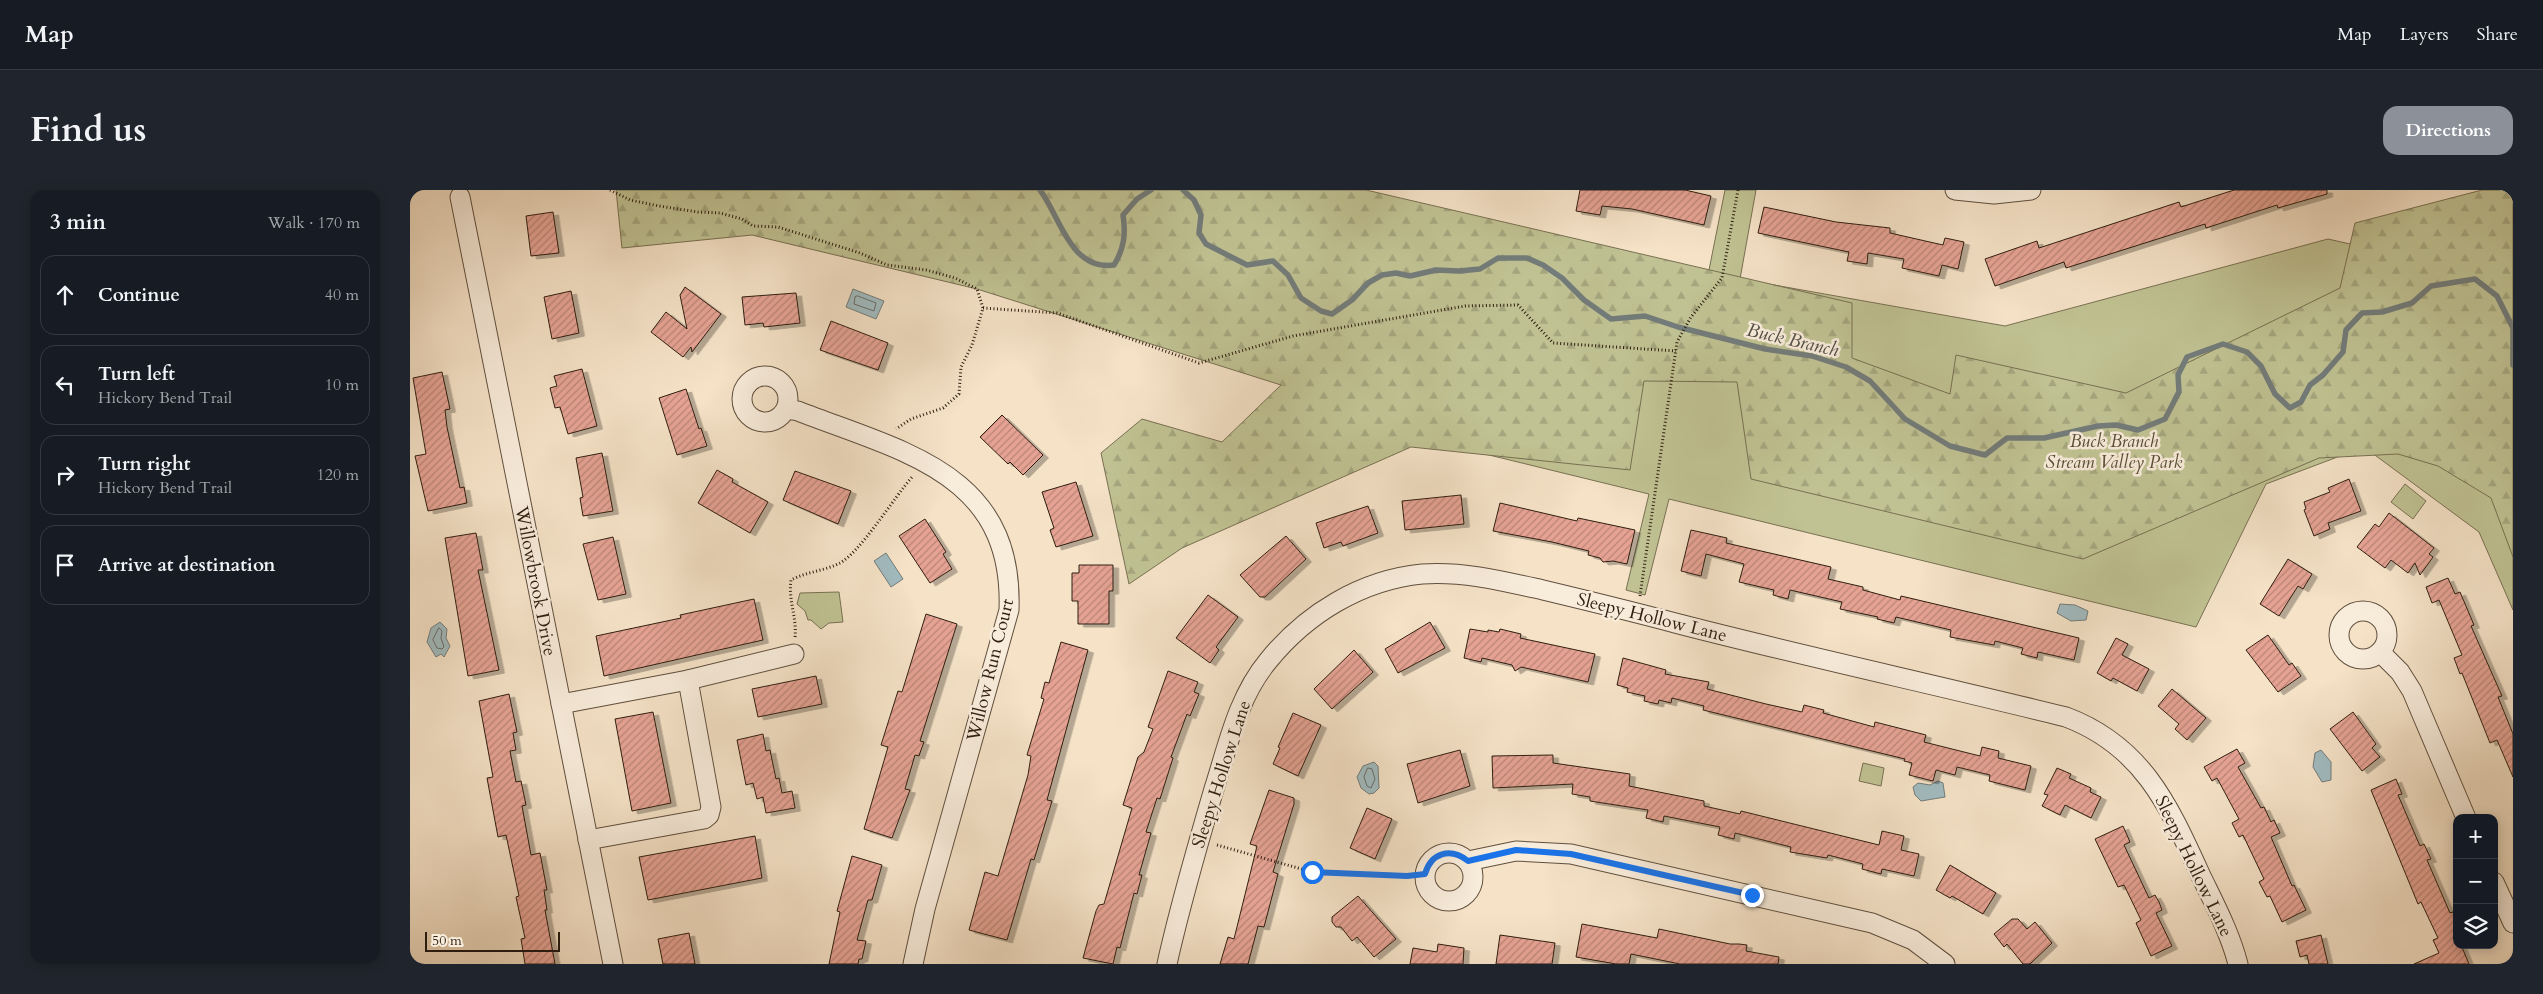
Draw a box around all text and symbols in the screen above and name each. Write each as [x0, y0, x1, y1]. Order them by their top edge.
text: Map [25, 18, 74, 51]
text: Map [2337, 22, 2372, 47]
text: Layers [2400, 22, 2449, 47]
text: Share [2477, 22, 2518, 47]
text: Find us [30, 106, 146, 154]
button: Directions [2383, 106, 2513, 155]
text: 3 min [50, 208, 106, 237]
text: Walk · 170 m [268, 212, 360, 234]
icon: ahead [51, 281, 79, 309]
text: Continue [98, 282, 180, 308]
text: 40 m [325, 284, 359, 306]
water label: Buck Branch [1744, 317, 1841, 363]
text: Turn left [98, 361, 175, 387]
icon: left [51, 371, 79, 399]
text: 10 m [325, 374, 359, 396]
text: Hickory Bend Trail [98, 387, 232, 409]
park label: Buck Branch Stream Valley Park [2046, 429, 2183, 475]
text: Turn right [98, 451, 190, 477]
icon: right [51, 461, 79, 489]
text: 120 m [317, 464, 359, 486]
text: Hickory Bend Trail [98, 477, 232, 499]
street label: Willowbrook Drive [509, 503, 562, 658]
icon: arrive [51, 551, 79, 579]
text: Arrive at destination [98, 552, 275, 578]
street label: Sleepy Hollow Lane [1574, 587, 1730, 648]
street label: Willow Run Court [960, 596, 1020, 745]
street label: Sleepy Hollow Lane [1186, 697, 1257, 851]
street label: Sleepy Hollow Lane [2149, 792, 2239, 941]
map controls [2453, 814, 2498, 949]
button: + [2453, 814, 2498, 859]
button: − [2453, 859, 2498, 904]
route start [1301, 861, 1324, 884]
route end [1741, 884, 1764, 907]
button: layers [2453, 904, 2498, 949]
scale bar [425, 929, 560, 952]
text: 50 m [432, 931, 462, 950]

